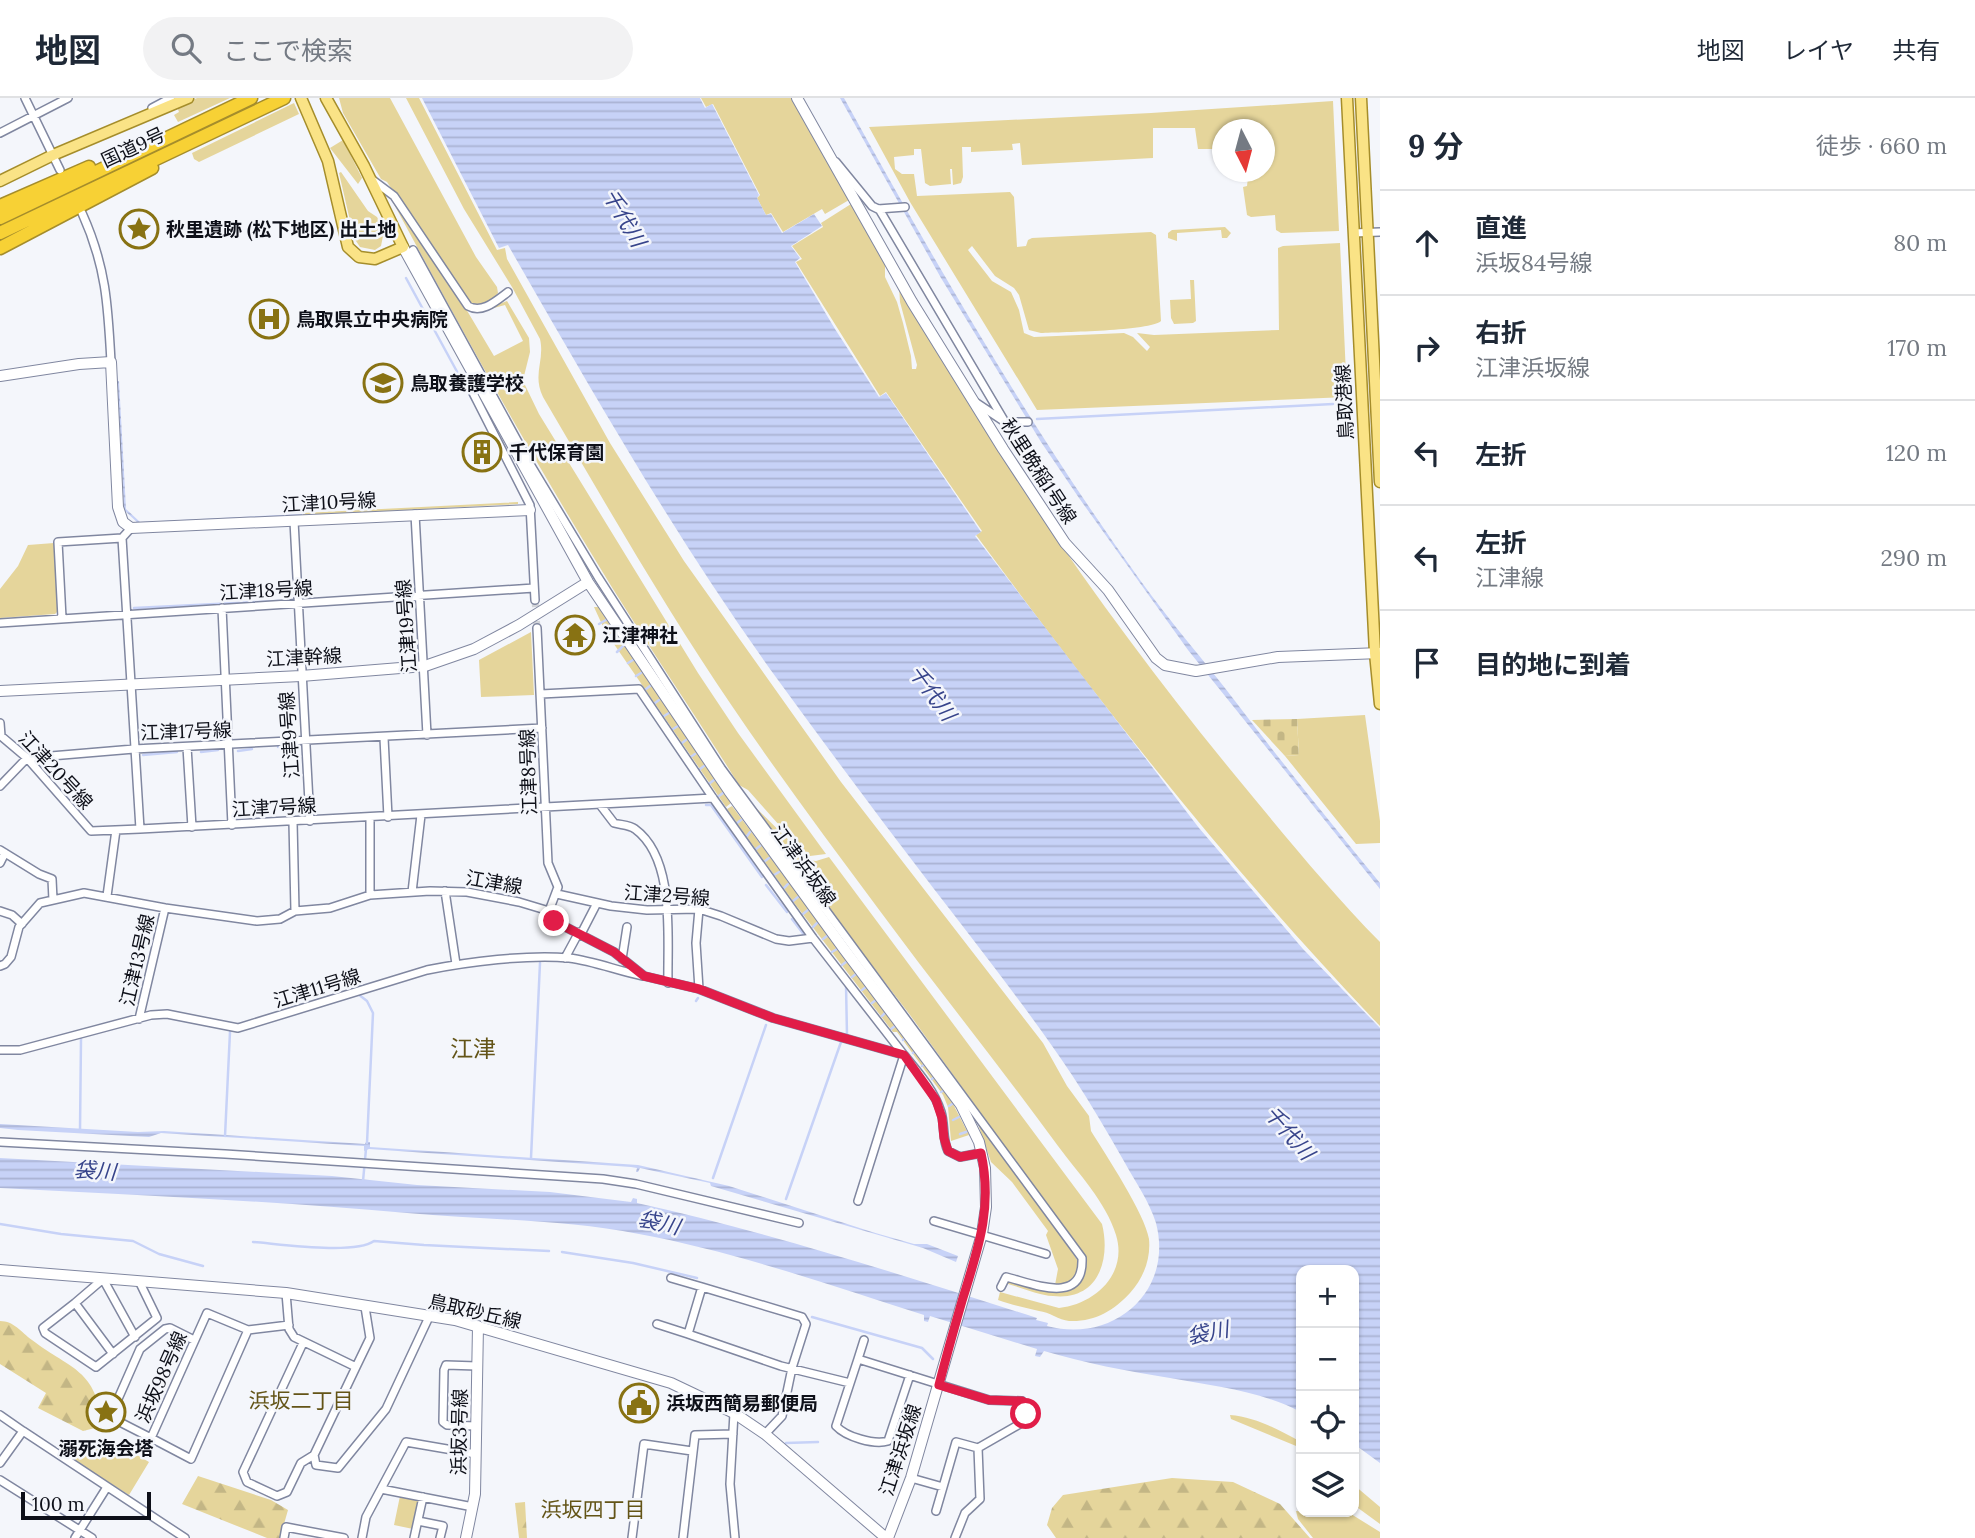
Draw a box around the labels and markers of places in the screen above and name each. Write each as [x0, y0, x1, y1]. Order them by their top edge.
place icon: 秋里遺跡 (松下地区) 出土地 [118, 208, 160, 250]
place label: 秋里遺跡 (松下地区) 出土地 [166, 217, 396, 242]
hospital icon: 鳥取県立中央病院 [248, 298, 290, 340]
place label: 鳥取県立中央病院 [296, 307, 448, 331]
school or university icon: 鳥取養護学校 [362, 362, 404, 404]
place label: 鳥取養護学校 [410, 371, 524, 395]
building icon: 千代保育園 [461, 431, 503, 473]
place label: 千代保育園 [509, 440, 604, 464]
temple icon: 江津神社 [554, 614, 596, 656]
place label: 江津神社 [602, 623, 678, 647]
public building icon: 浜坂西簡易郵便局 [618, 1382, 660, 1424]
place icon: 溺死海会塔 [85, 1391, 127, 1433]
place label: 浜坂西簡易郵便局 [666, 1391, 818, 1415]
place label: 溺死海会塔 [58, 1436, 154, 1460]

